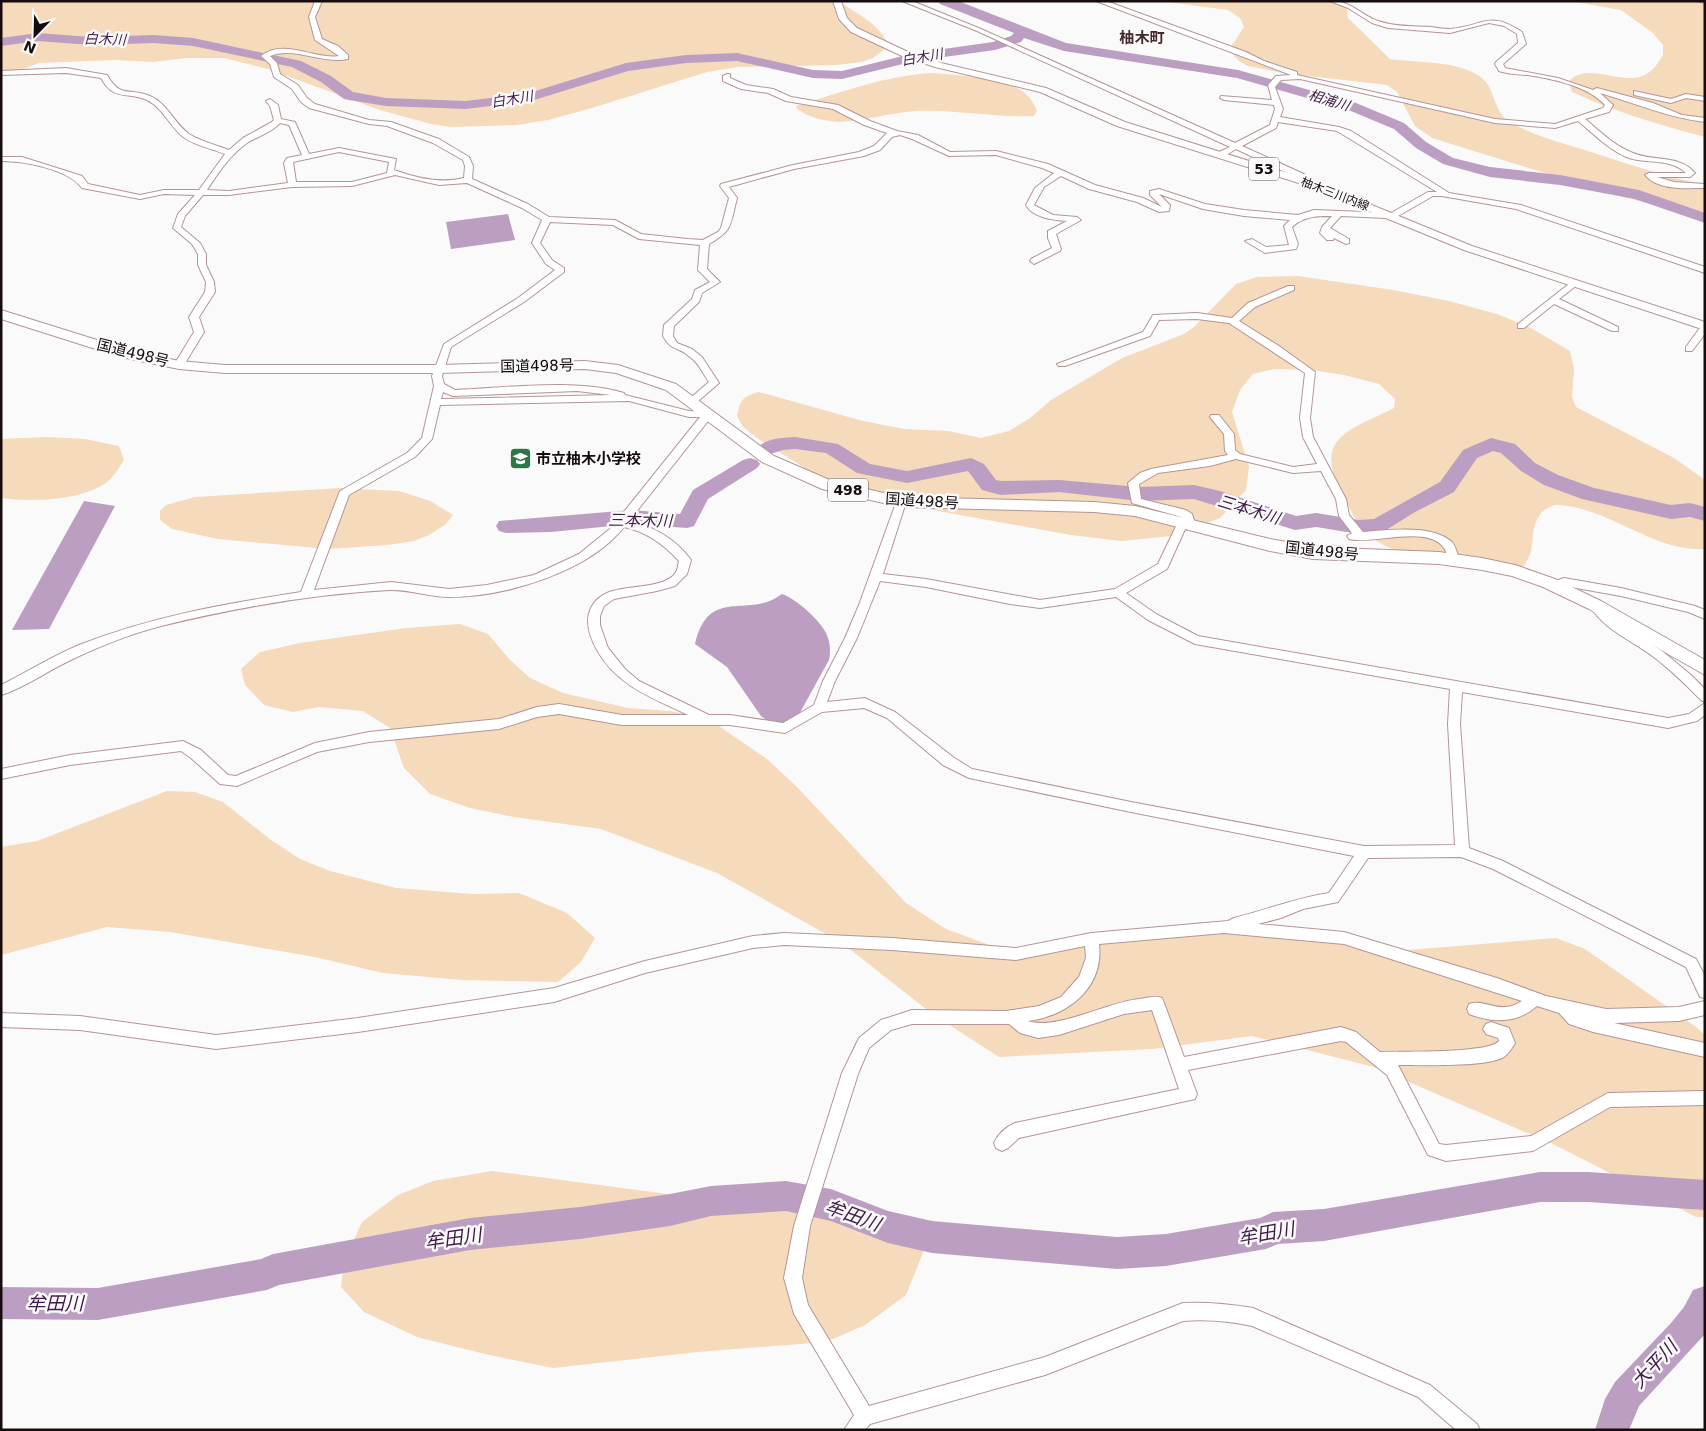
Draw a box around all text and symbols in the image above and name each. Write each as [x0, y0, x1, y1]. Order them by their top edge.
north arrow [10, 10, 60, 60]
district label: 柚木町 [1119, 29, 1165, 47]
water label: 白木川 [84, 30, 128, 48]
text: N [21, 37, 38, 57]
water label: 白木川 [900, 45, 946, 69]
water label: 相浦川 [1307, 86, 1353, 114]
water label: 白木川 [490, 88, 536, 110]
road number: 53 [1249, 157, 1279, 180]
street label: 柚木三川内線 [1299, 175, 1371, 213]
street label: 国道498号 [95, 335, 171, 371]
street label: 国道498号 [500, 356, 574, 376]
school or university icon: 市立柚木小学校 [508, 447, 532, 471]
place label: 市立柚木小学校 [536, 450, 641, 468]
road number: 498 [828, 478, 868, 502]
street label: 国道498号 [885, 489, 959, 513]
water label: 三本木川 [1215, 491, 1284, 529]
water label: 三本木川 [608, 510, 674, 531]
street label: 国道498号 [1284, 538, 1360, 564]
water label: 牟田川 [822, 1195, 885, 1236]
water label: 牟田川 [1236, 1217, 1298, 1249]
water label: 牟田川 [423, 1223, 485, 1253]
water label: 牟田川 [26, 1292, 85, 1314]
water label: 大平川 [1627, 1334, 1683, 1392]

